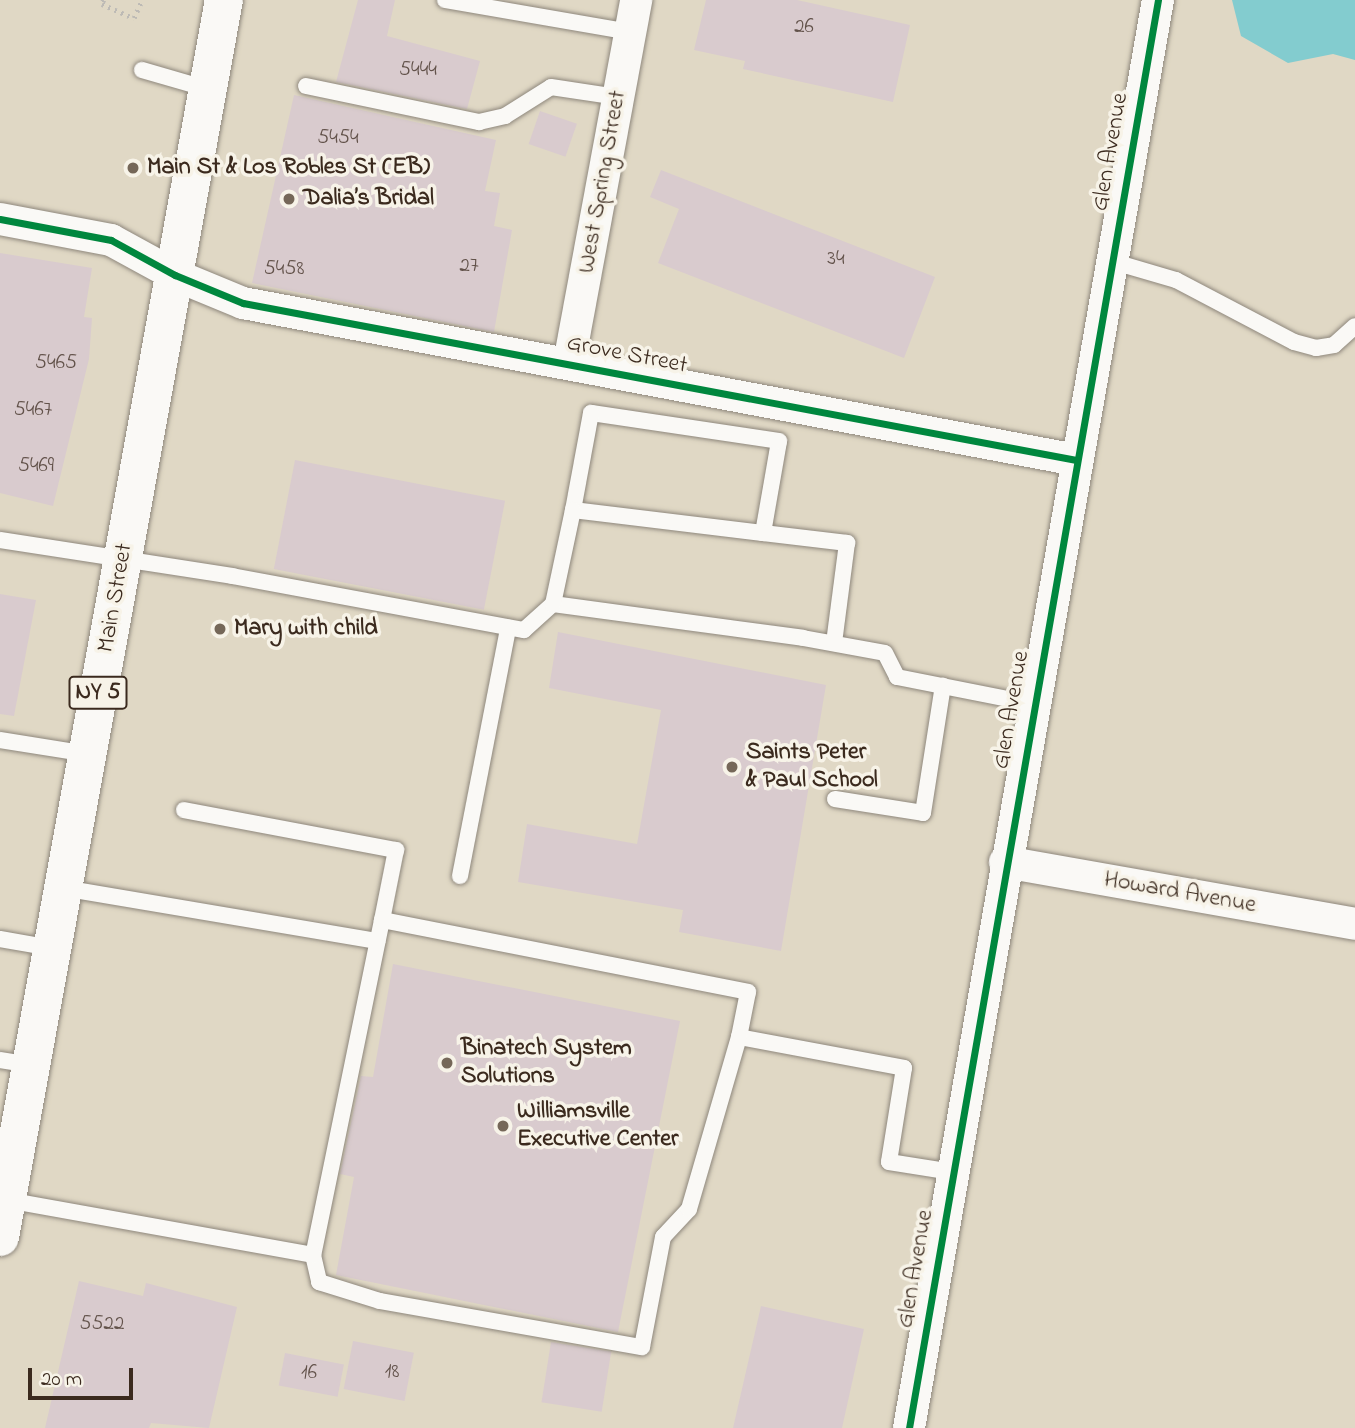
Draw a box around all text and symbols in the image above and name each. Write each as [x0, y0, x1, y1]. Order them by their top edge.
house number: 26 [794, 14, 814, 40]
house number: 5444 [399, 57, 437, 83]
street label: West Spring Street [573, 88, 633, 276]
street label: Glen Avenue [1086, 91, 1136, 213]
house number: 5454 [317, 125, 359, 151]
place label: Main St & Los Robles St (EB) [147, 154, 430, 182]
marker: Main St & Los Robles St (EB) [125, 160, 141, 176]
place label: Dalia’s Bridal [303, 185, 434, 213]
marker: Dalia’s Bridal [281, 191, 297, 207]
house number: 34 [827, 246, 845, 272]
house number: 27 [459, 253, 479, 279]
house number: 5458 [264, 256, 304, 282]
street label: Grove Street [564, 329, 690, 381]
house number: 5465 [35, 350, 77, 376]
house number: 5467 [14, 397, 52, 423]
house number: 5469 [18, 453, 54, 479]
street label: Main Street [92, 541, 140, 655]
place label: Mary with child [234, 615, 378, 643]
marker: Mary with child [212, 621, 228, 637]
street label: Glen Avenue [987, 649, 1037, 771]
road number: NY 5 [68, 674, 128, 712]
place label: Saints Peter & Paul School [746, 739, 878, 795]
marker: Saints Peter & Paul School [724, 759, 740, 775]
street label: Howard Avenue [1102, 865, 1258, 921]
place label: Binatech System Solutions [461, 1035, 632, 1091]
marker: Binatech System Solutions [439, 1055, 455, 1071]
place label: Williamsville Executive Center [517, 1098, 678, 1154]
marker: Williamsville Executive Center [495, 1118, 511, 1134]
street label: Glen Avenue [891, 1208, 941, 1330]
house number: 5522 [80, 1311, 124, 1337]
scale bar [32, 1354, 136, 1398]
house number: 18 [385, 1359, 399, 1385]
house number: 16 [301, 1360, 317, 1386]
text: 20 m [41, 1365, 82, 1395]

